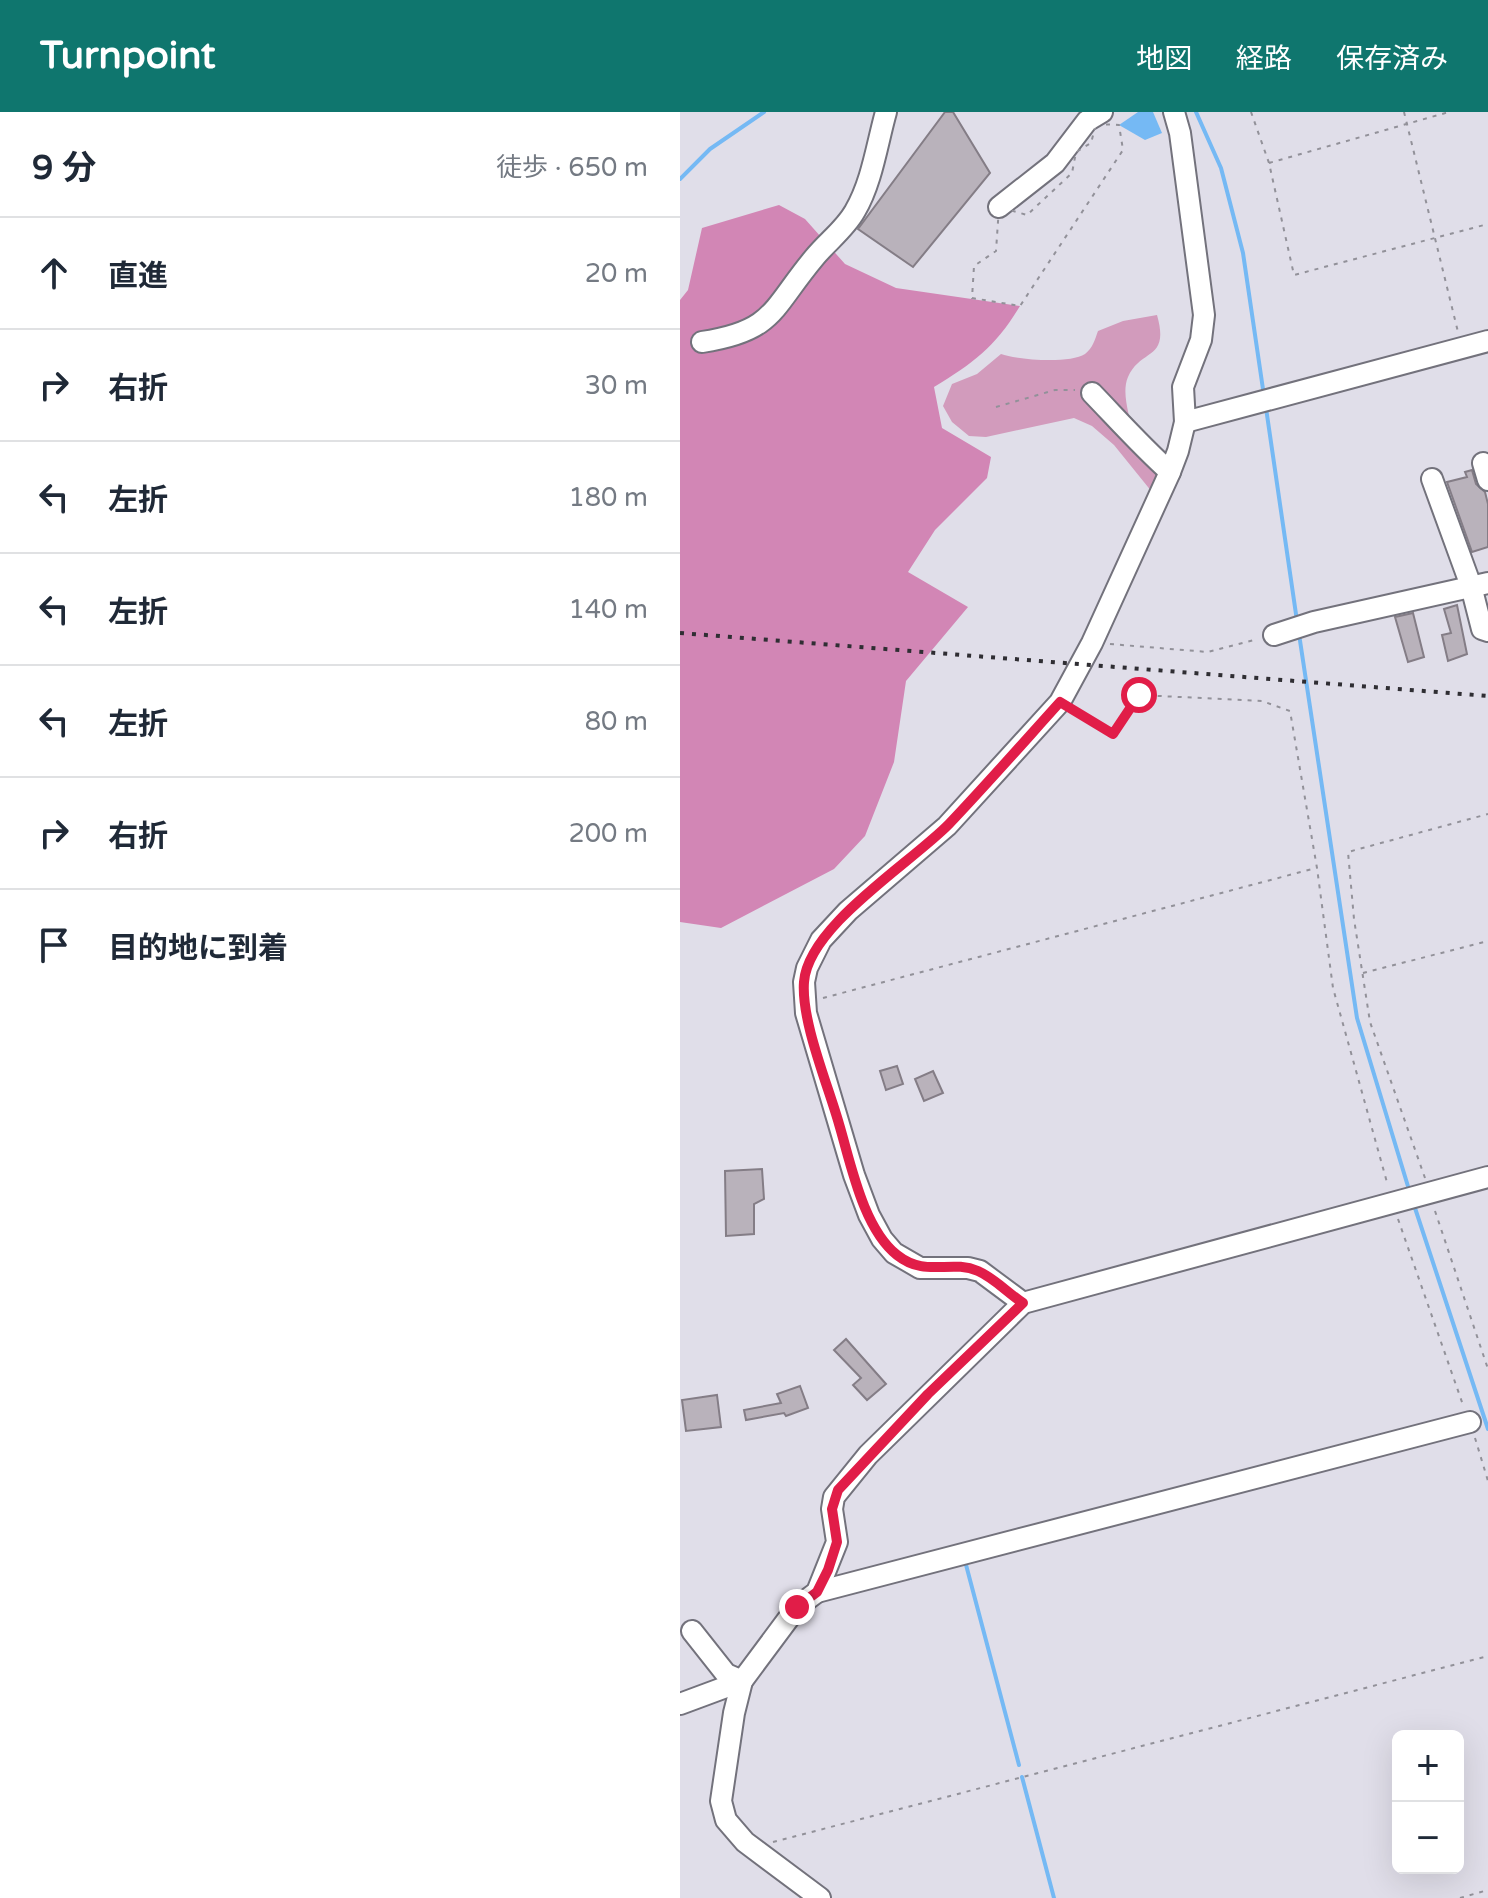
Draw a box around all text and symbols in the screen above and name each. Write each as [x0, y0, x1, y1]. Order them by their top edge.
text: Turnpoint [40, 33, 215, 79]
text: 地図 [1136, 42, 1192, 76]
text: 経路 [1236, 42, 1292, 76]
text: 保存済み [1336, 42, 1448, 76]
text: 9 分 [32, 148, 96, 189]
text: 徒歩 · 650 m [496, 152, 648, 183]
icon: ahead [32, 251, 76, 295]
text: 直進 [108, 258, 168, 295]
text: 20 m [585, 258, 648, 289]
icon: right [32, 363, 76, 407]
text: 右折 [108, 370, 168, 407]
text: 30 m [585, 370, 648, 401]
icon: left [32, 475, 76, 519]
text: 左折 [108, 482, 168, 519]
text: 180 m [568, 482, 648, 513]
icon: left [32, 587, 76, 631]
text: 左折 [108, 594, 168, 631]
text: 140 m [568, 594, 648, 625]
route start [1121, 677, 1157, 713]
icon: left [32, 699, 76, 743]
text: 左折 [108, 706, 168, 743]
text: 80 m [585, 706, 648, 737]
icon: right [32, 811, 76, 855]
text: 右折 [108, 818, 168, 855]
text: 200 m [568, 818, 648, 849]
icon: arrive [32, 923, 76, 967]
text: 目的地に到着 [108, 930, 288, 967]
route end [779, 1589, 815, 1625]
map controls [1392, 1730, 1464, 1874]
button: + [1392, 1730, 1464, 1802]
button: − [1392, 1802, 1464, 1874]

